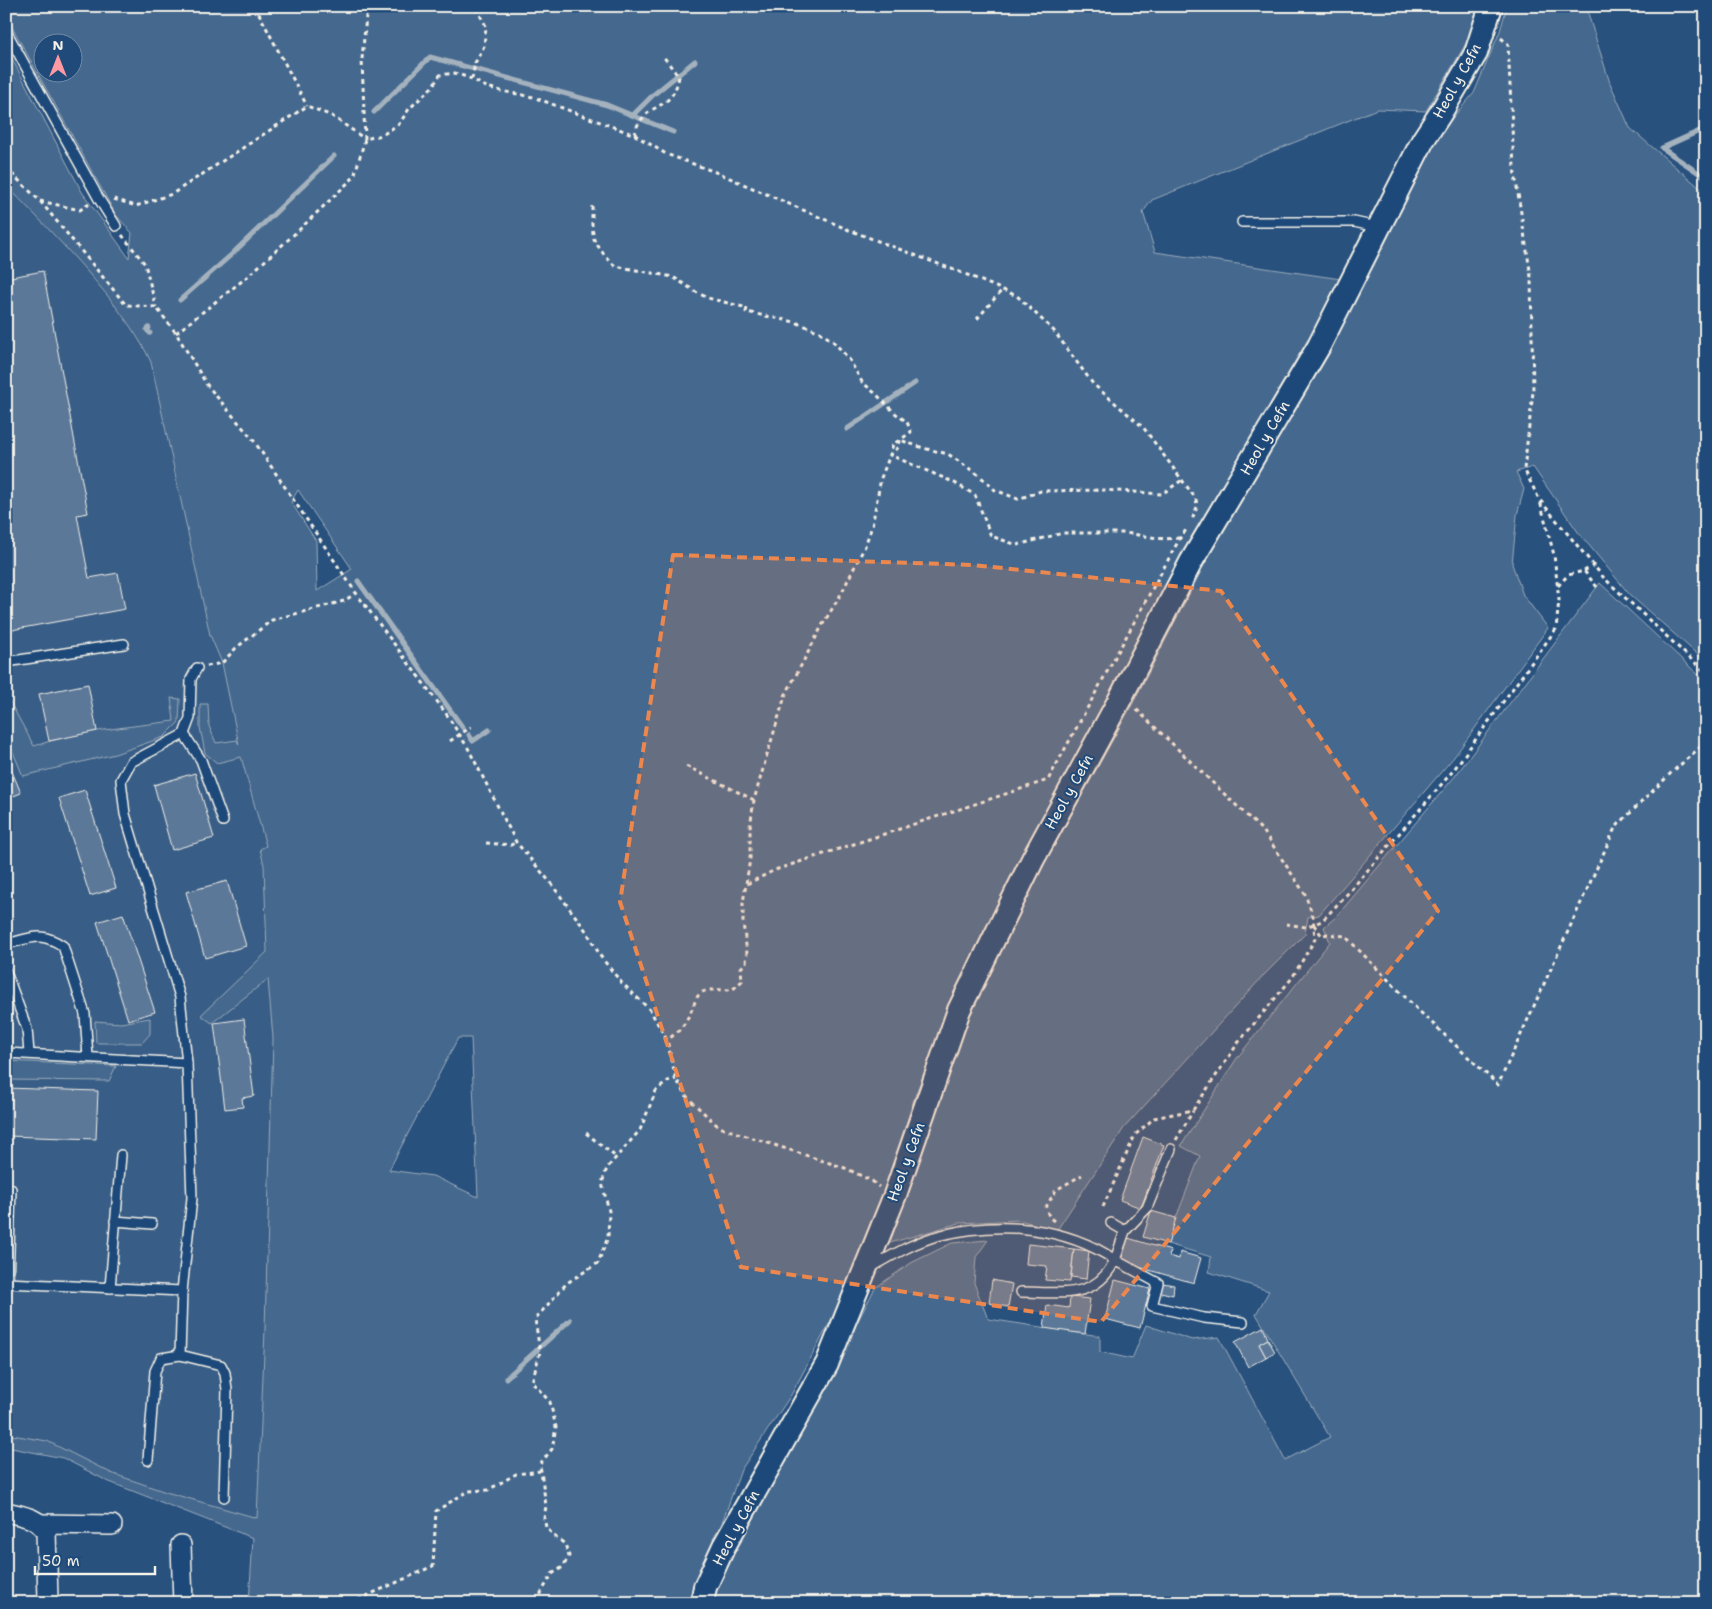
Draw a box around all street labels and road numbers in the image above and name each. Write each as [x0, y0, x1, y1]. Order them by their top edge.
street label: Heol y Cefn [1428, 40, 1486, 122]
street label: Heol y Cefn [1236, 397, 1294, 479]
street label: Heol y Cefn [1040, 751, 1098, 833]
street label: Heol y Cefn [882, 1120, 930, 1204]
street label: Heol y Cefn [708, 1487, 764, 1569]

